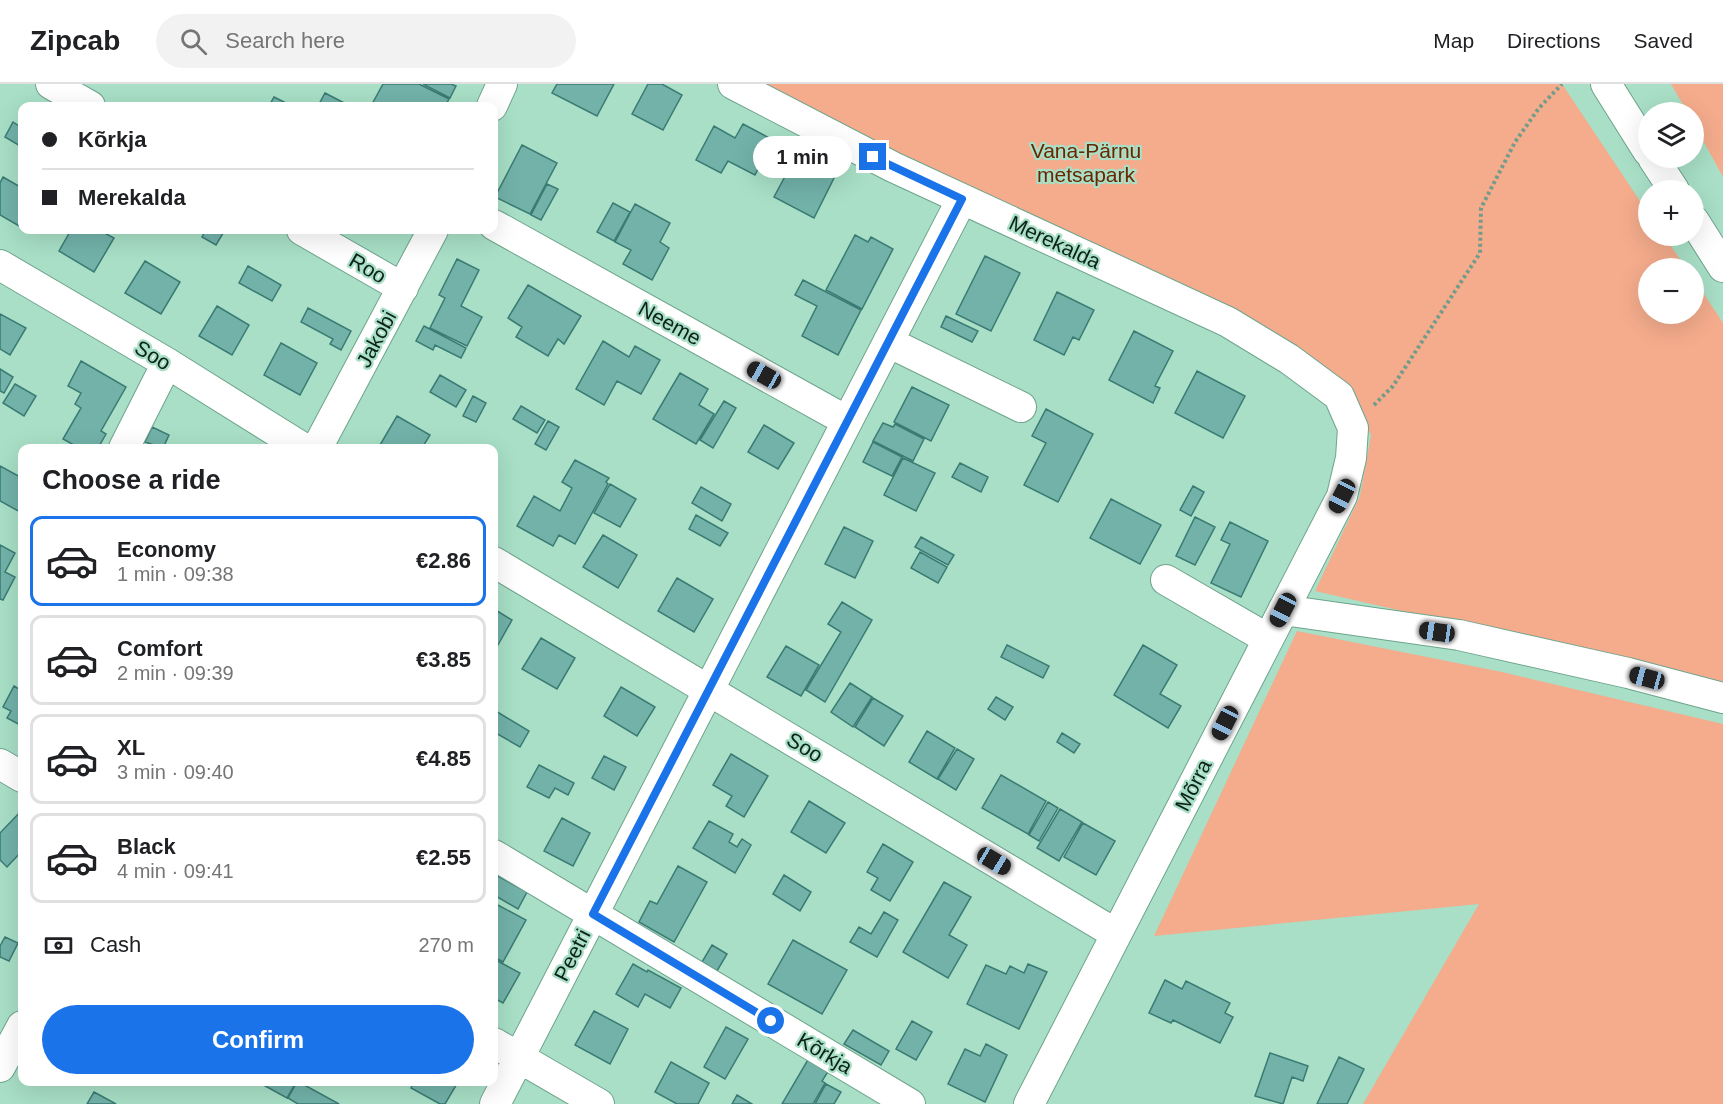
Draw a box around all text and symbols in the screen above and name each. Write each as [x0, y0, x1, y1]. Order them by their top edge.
search box [156, 14, 576, 68]
text: Zipcab [30, 25, 120, 56]
icon: search [177, 25, 210, 58]
text: Search here [225, 28, 345, 53]
text: Map [1433, 29, 1474, 52]
text: Directions [1507, 29, 1600, 52]
text: Saved [1633, 29, 1693, 52]
map controls [1638, 102, 1704, 324]
button: layers [1638, 102, 1704, 168]
text: Kõrkja [78, 127, 146, 152]
callout: 1 min [753, 136, 852, 178]
park label: Vana-Pärnu metsapark [1031, 139, 1141, 186]
route end [859, 143, 886, 170]
text: 1 min [776, 146, 829, 168]
button: + [1638, 180, 1704, 246]
text: Merekalda [78, 185, 186, 210]
street label: Merekalda [1006, 211, 1105, 273]
street label: Roo [346, 248, 390, 288]
button: − [1638, 258, 1704, 324]
street label: Neeme [635, 297, 705, 349]
street label: Jakobi [352, 307, 400, 371]
street label: Soo [131, 336, 175, 374]
car [744, 358, 784, 392]
text: Choose a ride [42, 465, 221, 495]
car [1326, 476, 1358, 516]
icon: car [45, 534, 99, 588]
text: Economy [117, 537, 216, 562]
text: €2.86 [416, 548, 471, 573]
text: 1 min · 09:38 [117, 563, 234, 585]
car [1267, 590, 1299, 630]
car [1418, 621, 1456, 643]
icon: car [45, 633, 99, 687]
text: Comfort [117, 636, 203, 661]
text: €3.85 [416, 647, 471, 672]
text: 2 min · 09:39 [117, 662, 234, 684]
car [1627, 665, 1667, 691]
car [1209, 703, 1241, 743]
street label: Soo [783, 728, 827, 766]
icon: car [45, 732, 99, 786]
text: XL [117, 735, 145, 760]
text: €4.85 [416, 746, 471, 771]
street label: Mõrra [1170, 755, 1216, 815]
text: 3 min · 09:40 [117, 761, 234, 783]
icon: car [45, 831, 99, 885]
text: Black [117, 834, 176, 859]
car [974, 844, 1014, 878]
text: €2.55 [416, 845, 471, 870]
text: 4 min · 09:41 [117, 860, 234, 882]
street label: Peetri [549, 925, 595, 985]
icon: cash [42, 929, 75, 962]
text: Cash [90, 932, 141, 957]
text: 270 m [418, 934, 474, 956]
button: Confirm [42, 1005, 474, 1074]
route start [757, 1007, 784, 1034]
street label: Kõrkja [794, 1028, 857, 1078]

